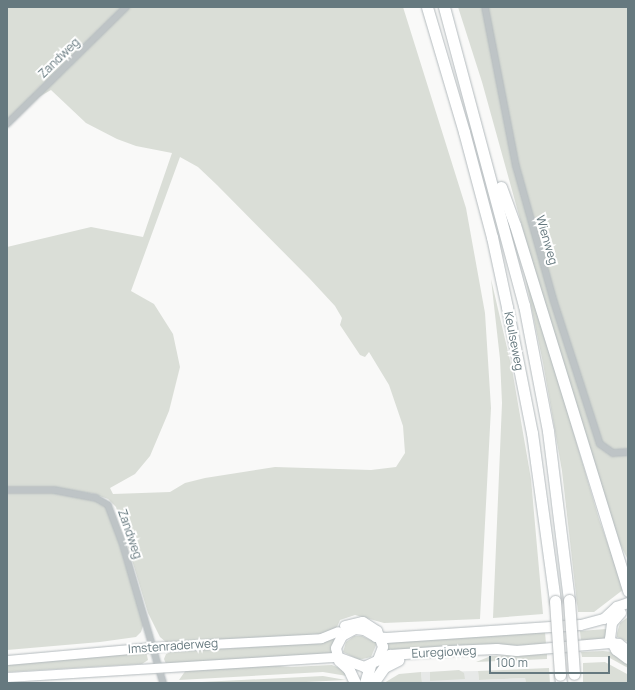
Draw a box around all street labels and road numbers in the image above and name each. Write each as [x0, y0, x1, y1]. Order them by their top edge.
street label: Zandweg [36, 35, 82, 81]
street label: Wienweg [533, 214, 561, 266]
street label: Keulseweg [501, 310, 527, 372]
street label: Zandweg [115, 507, 145, 561]
street label: Imstenraderweg [128, 636, 218, 656]
street label: Euregioweg [411, 643, 477, 661]

